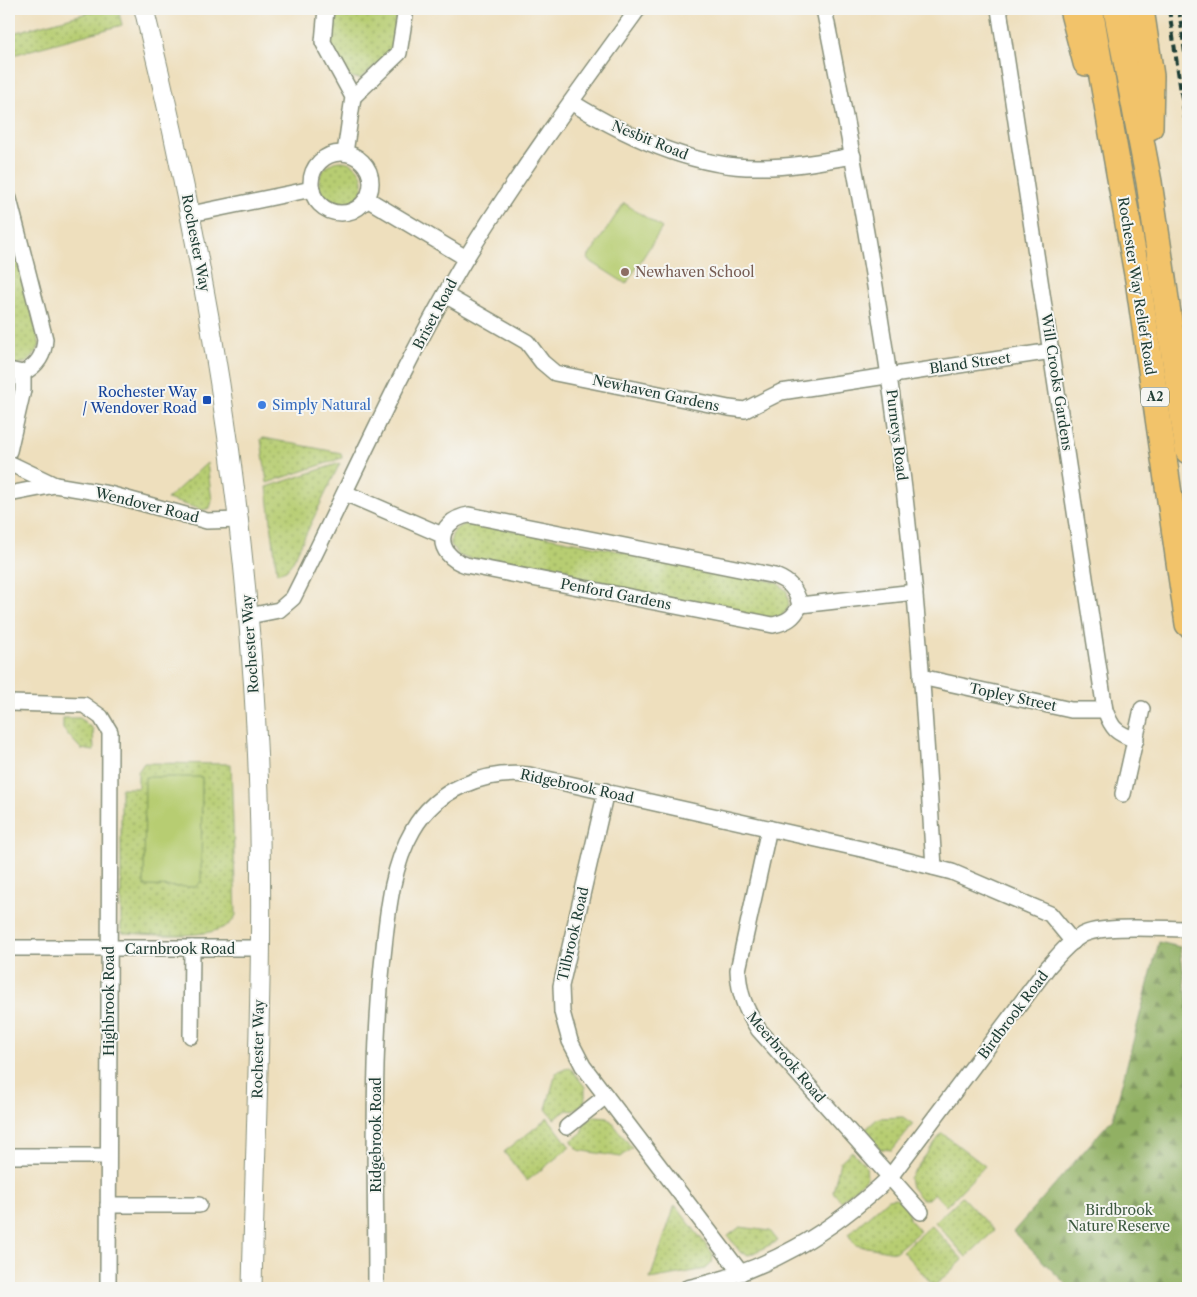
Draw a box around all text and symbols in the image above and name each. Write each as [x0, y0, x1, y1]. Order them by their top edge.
street label: Nesbit Road [609, 116, 691, 164]
street label: Rochester Way [178, 193, 214, 294]
street label: Rochester Way Relief Road [1114, 196, 1160, 377]
place label: Newhaven School [635, 263, 754, 281]
marker: Newhaven School [619, 266, 631, 278]
street label: Briset Road [409, 275, 461, 352]
street label: Will Crooks Gardens [1037, 311, 1077, 452]
street label: Bland Street [928, 348, 1012, 378]
street label: Newhaven Gardens [591, 371, 721, 415]
place label: Rochester Way / Wendover Road [82, 383, 197, 417]
street label: Purneys Road [882, 388, 912, 482]
road number: A2 [1141, 388, 1169, 407]
marker: Rochester Way / Wendover Road [201, 394, 213, 406]
place label: Simply Natural [272, 396, 371, 414]
marker: Simply Natural [256, 399, 268, 411]
street label: Wendover Road [92, 483, 201, 527]
street label: Penford Gardens [559, 574, 673, 614]
street label: Rochester Way [238, 594, 262, 694]
street label: Topley Street [968, 679, 1058, 715]
street label: Ridgebrook Road [519, 765, 636, 807]
street label: Tilbrook Road [553, 885, 593, 983]
street label: Carnbrook Road [125, 940, 236, 958]
street label: Highbrook Road [100, 946, 118, 1056]
street label: Birdbrook Road [974, 967, 1052, 1063]
street label: Rochester Way [248, 999, 268, 1099]
street label: Meerbrook Road [743, 1008, 829, 1106]
street label: Ridgebrook Road [367, 1077, 385, 1193]
park label: Birdbrook Nature Reserve [1068, 1201, 1170, 1235]

